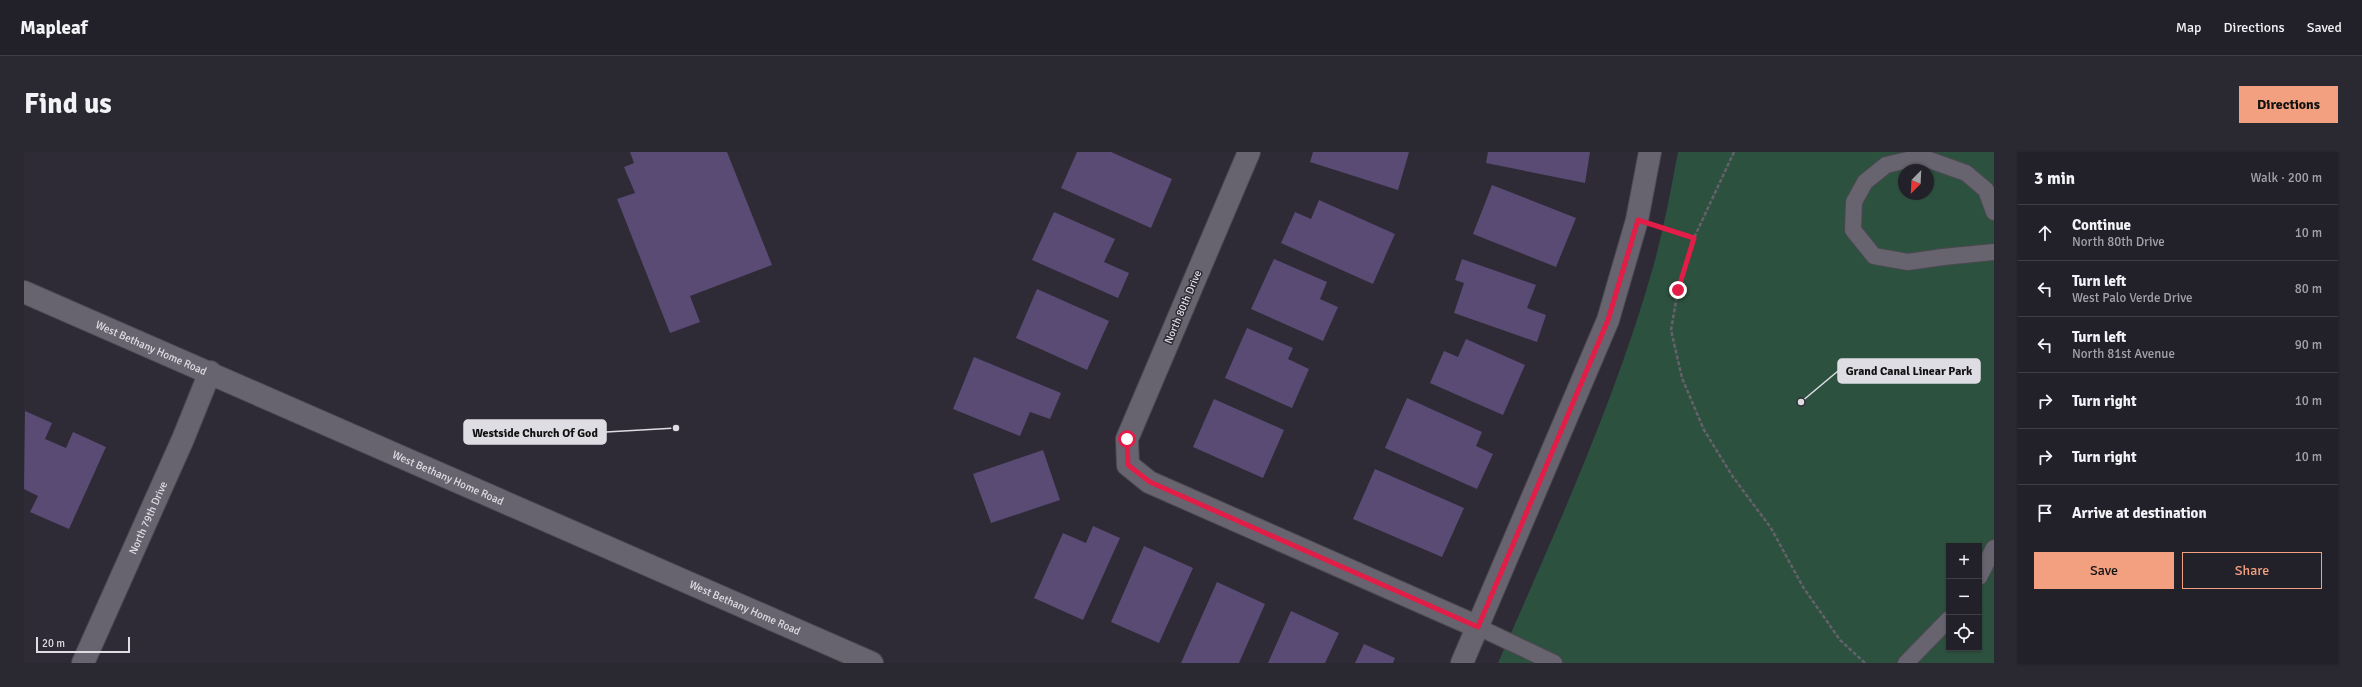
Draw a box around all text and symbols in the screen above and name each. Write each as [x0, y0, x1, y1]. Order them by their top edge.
text: Mapleaf [20, 16, 88, 40]
text: Map [2176, 19, 2202, 36]
text: Directions [2224, 19, 2285, 36]
text: Saved [2307, 19, 2342, 36]
button: Directions [2239, 86, 2338, 123]
text: Find us [24, 87, 112, 121]
north arrow [1898, 164, 1934, 200]
text: 3 min [2034, 168, 2075, 189]
text: Walk · 200 m [2251, 170, 2322, 186]
text: Continue [2072, 216, 2131, 234]
icon: ahead [2034, 222, 2056, 244]
text: 10 m [2295, 225, 2322, 241]
text: North 80th Drive [2072, 234, 2165, 250]
street label: North 80th Drive [1162, 268, 1204, 346]
text: Turn left [2072, 272, 2126, 290]
icon: left [2034, 278, 2056, 300]
route end [1669, 281, 1687, 299]
text: 80 m [2295, 281, 2322, 297]
text: West Palo Verde Drive [2072, 290, 2192, 306]
street label: West Bethany Home Road [94, 318, 209, 378]
text: Turn left [2072, 328, 2126, 346]
icon: left [2034, 334, 2056, 356]
text: 90 m [2295, 337, 2322, 353]
text: North 81st Avenue [2072, 346, 2175, 362]
callout: Grand Canal Linear Park [1838, 359, 1980, 383]
text: Grand Canal Linear Park [1846, 364, 1973, 379]
icon: right [2034, 390, 2056, 412]
text: Turn right [2072, 392, 2137, 410]
text: 10 m [2295, 393, 2322, 409]
callout: Westside Church Of God [464, 420, 606, 444]
text: Westside Church Of God [472, 426, 598, 441]
route start [1118, 430, 1136, 448]
icon: right [2034, 446, 2056, 468]
street label: West Bethany Home Road [391, 448, 506, 508]
text: Turn right [2072, 448, 2137, 466]
text: 10 m [2295, 449, 2322, 465]
street label: North 79th Drive [126, 479, 170, 556]
icon: arrive [2034, 502, 2056, 524]
text: Arrive at destination [2072, 504, 2207, 522]
map controls [1946, 543, 1982, 651]
button: + [1946, 543, 1982, 579]
button: Save [2034, 552, 2174, 589]
button: Share [2182, 552, 2322, 589]
street label: West Bethany Home Road [687, 577, 803, 638]
button: − [1946, 579, 1982, 615]
button: locate [1946, 615, 1982, 651]
scale bar [36, 635, 130, 654]
text: 20 m [42, 637, 65, 650]

